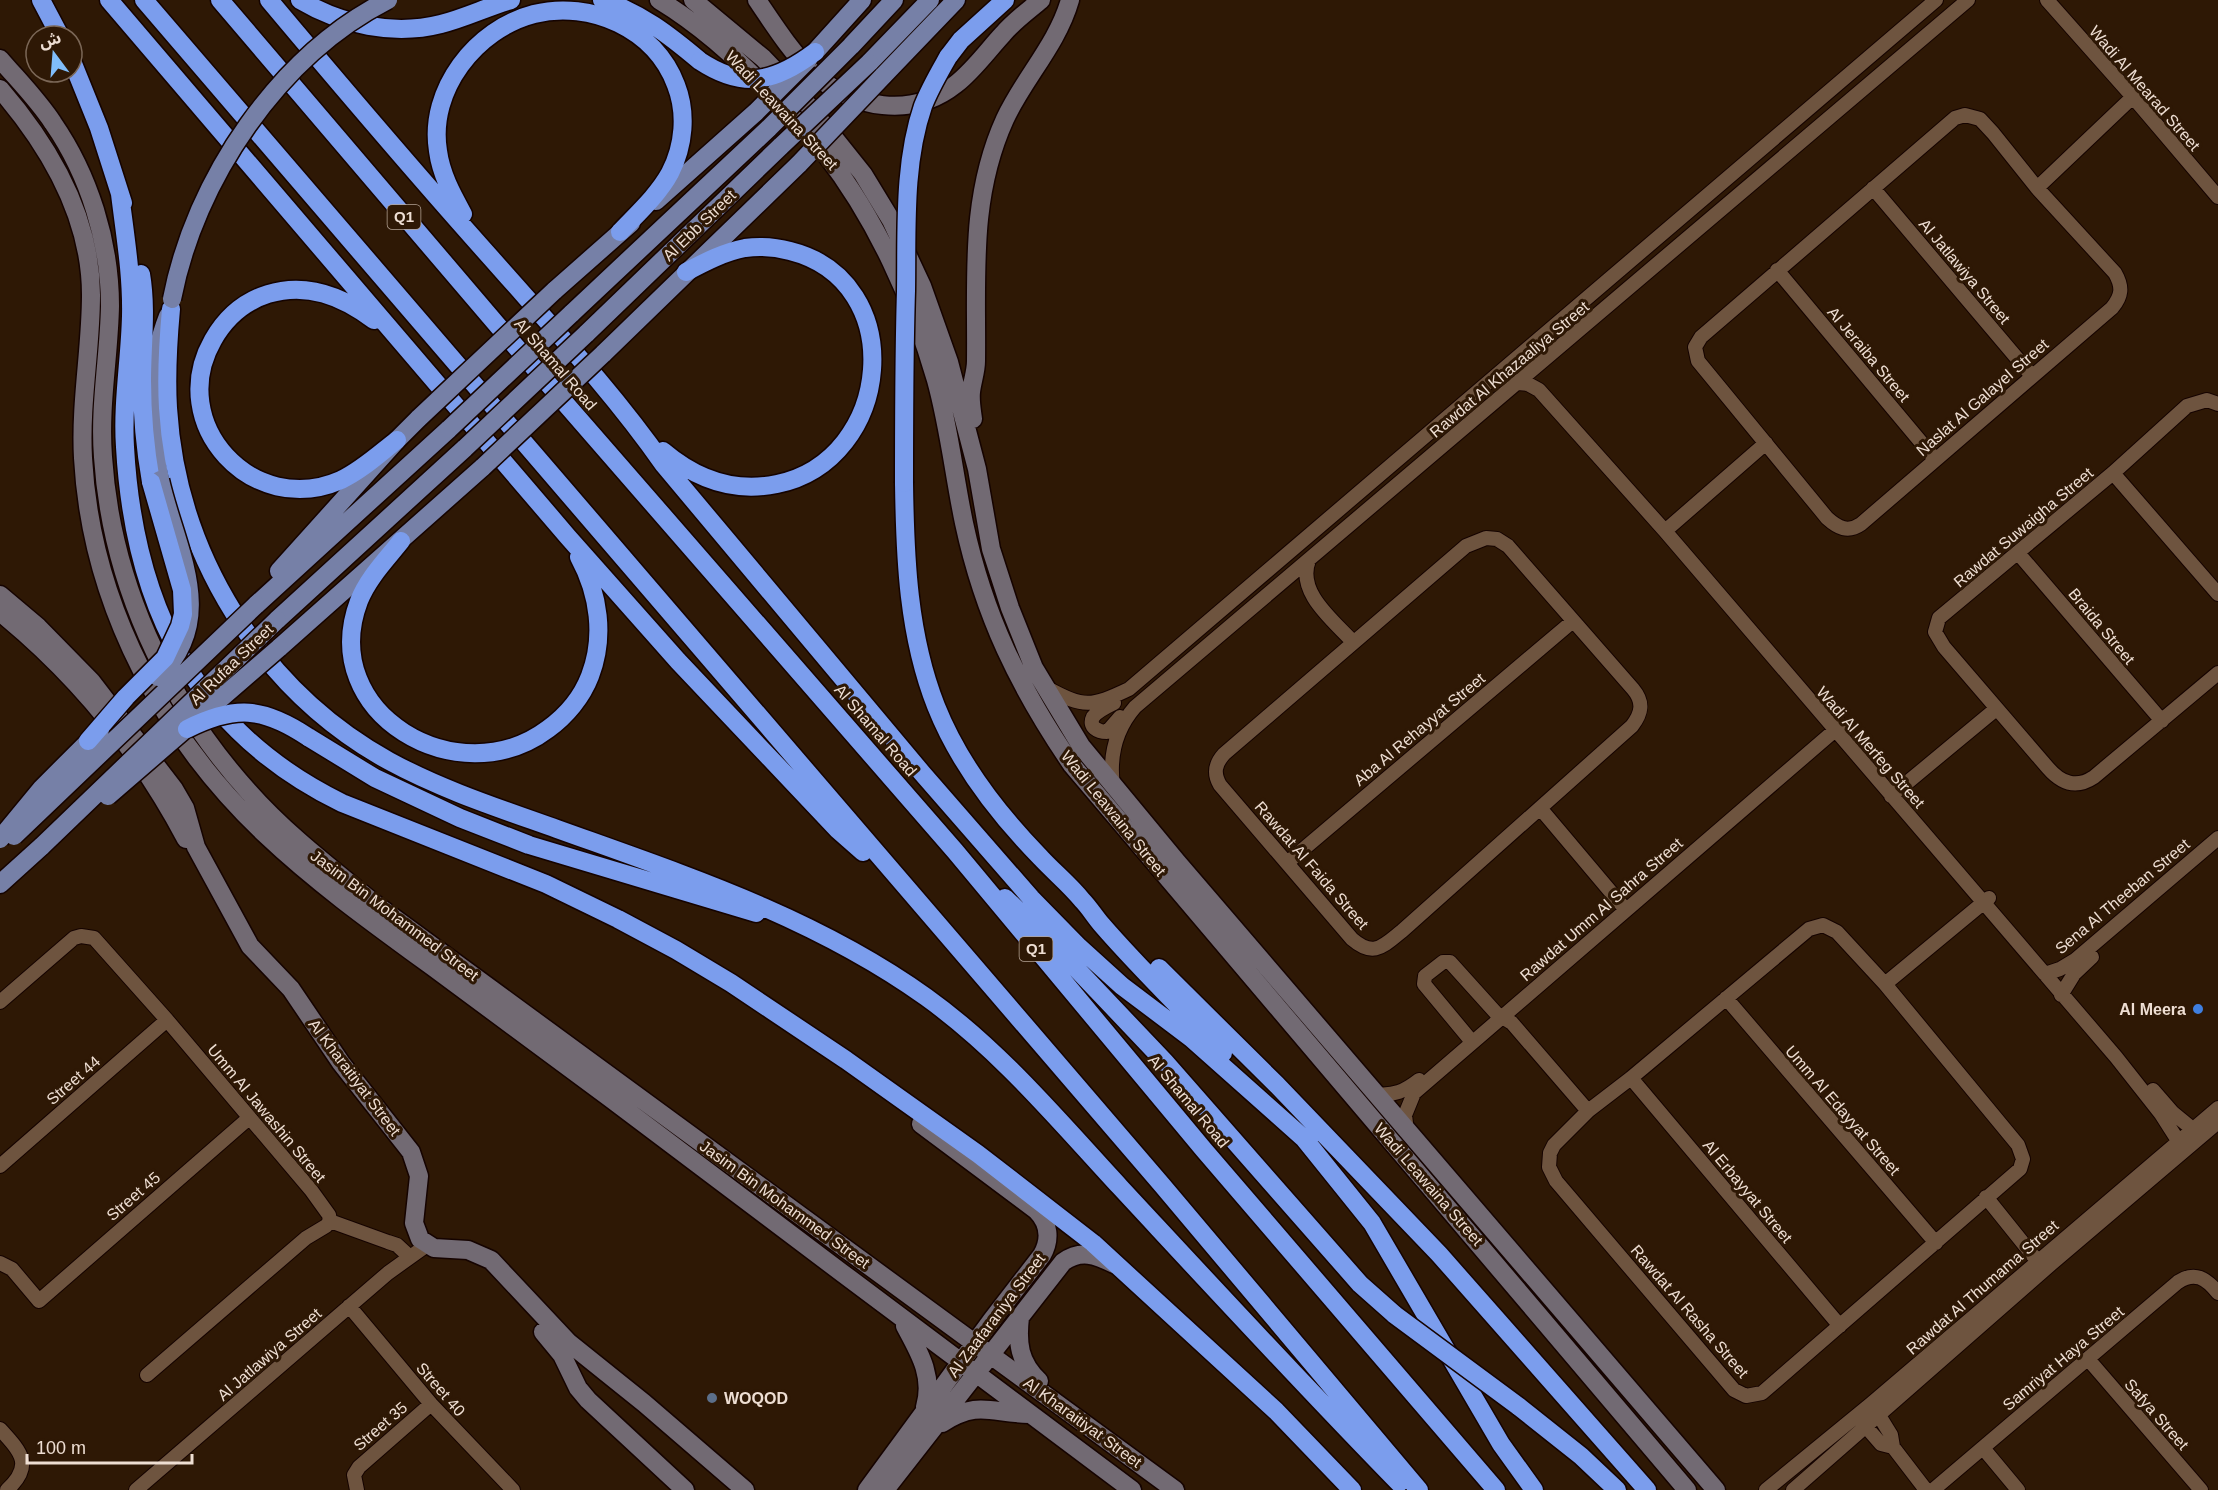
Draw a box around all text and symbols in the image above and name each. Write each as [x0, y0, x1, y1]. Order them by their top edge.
street label: Wadi Al Mearad Street [2086, 23, 2204, 154]
north arrow [24, 24, 84, 84]
text: ش [37, 29, 63, 52]
street label: Wadi Leawaina Street [722, 48, 841, 174]
street label: Al Ebb Street [660, 186, 740, 264]
road number: Q1 [388, 205, 420, 229]
street label: Al Jatlawiya Street [1916, 215, 2014, 328]
street label: Rawdat Al Khazaaliya Street [1427, 298, 1593, 441]
street label: Al Jeraiba Street [1824, 304, 1913, 406]
street label: Al Shamal Road [511, 315, 600, 414]
street label: Naslat Al Galayel Street [1913, 335, 2052, 459]
street label: Rawdat Suwaigha Street [1950, 464, 2097, 590]
street label: Braida Street [2065, 585, 2138, 668]
street label: Al Rufaa Street [186, 620, 277, 708]
street label: Aba Al Rehayyat Street [1350, 669, 1489, 789]
street label: Al Shamal Road [831, 681, 920, 780]
street label: Wadi Al Merfeg Street [1813, 683, 1928, 812]
street label: Wadi Leawaina Street [1058, 747, 1170, 880]
street label: Rawdat Al Faida Street [1252, 798, 1372, 933]
street label: Rawdat Umm Al Sahra Street [1517, 834, 1686, 984]
street label: Sena Al Theeban Street [2052, 835, 2193, 957]
street label: Jasim Bin Mohammed Street [308, 847, 482, 984]
road number: Q1 [1020, 937, 1052, 961]
place label: Al Meera [2119, 1001, 2186, 1018]
marker: Al Meera [2191, 1002, 2205, 1016]
street label: Al Kharaitiyat Street [305, 1016, 404, 1139]
street label: Umm Al Jawashin Street [204, 1041, 329, 1186]
street label: Umm Al Edayyat Street [1782, 1042, 1904, 1179]
street label: Al Shamal Road [1145, 1052, 1232, 1151]
street label: Street 44 [43, 1053, 103, 1108]
street label: Wadi Leawaina Street [1371, 1120, 1487, 1249]
street label: Al Erbayyat Street [1700, 1136, 1796, 1247]
street label: Jasim Bin Mohammed Street [697, 1137, 873, 1272]
street label: Street 45 [103, 1169, 163, 1224]
street label: Rawdat Al Thumama Street [1903, 1217, 2062, 1358]
street label: Rawdat Al Rasha Street [1627, 1242, 1752, 1381]
street label: Al Zaafaraniya Street [944, 1250, 1049, 1380]
street label: Samriyat Haya Street [2000, 1303, 2127, 1414]
street label: Al Jatlawiya Street [214, 1304, 325, 1404]
street label: Street 40 [413, 1359, 468, 1419]
street label: Al Kharaitiyat Street [1021, 1374, 1145, 1471]
street label: Safya Street [2121, 1376, 2192, 1454]
place label: WOQOD [724, 1390, 788, 1407]
marker: WOQOD [705, 1391, 719, 1405]
street label: Street 35 [350, 1399, 410, 1454]
scale bar [27, 1427, 192, 1465]
text: 100 m [36, 1438, 86, 1458]

